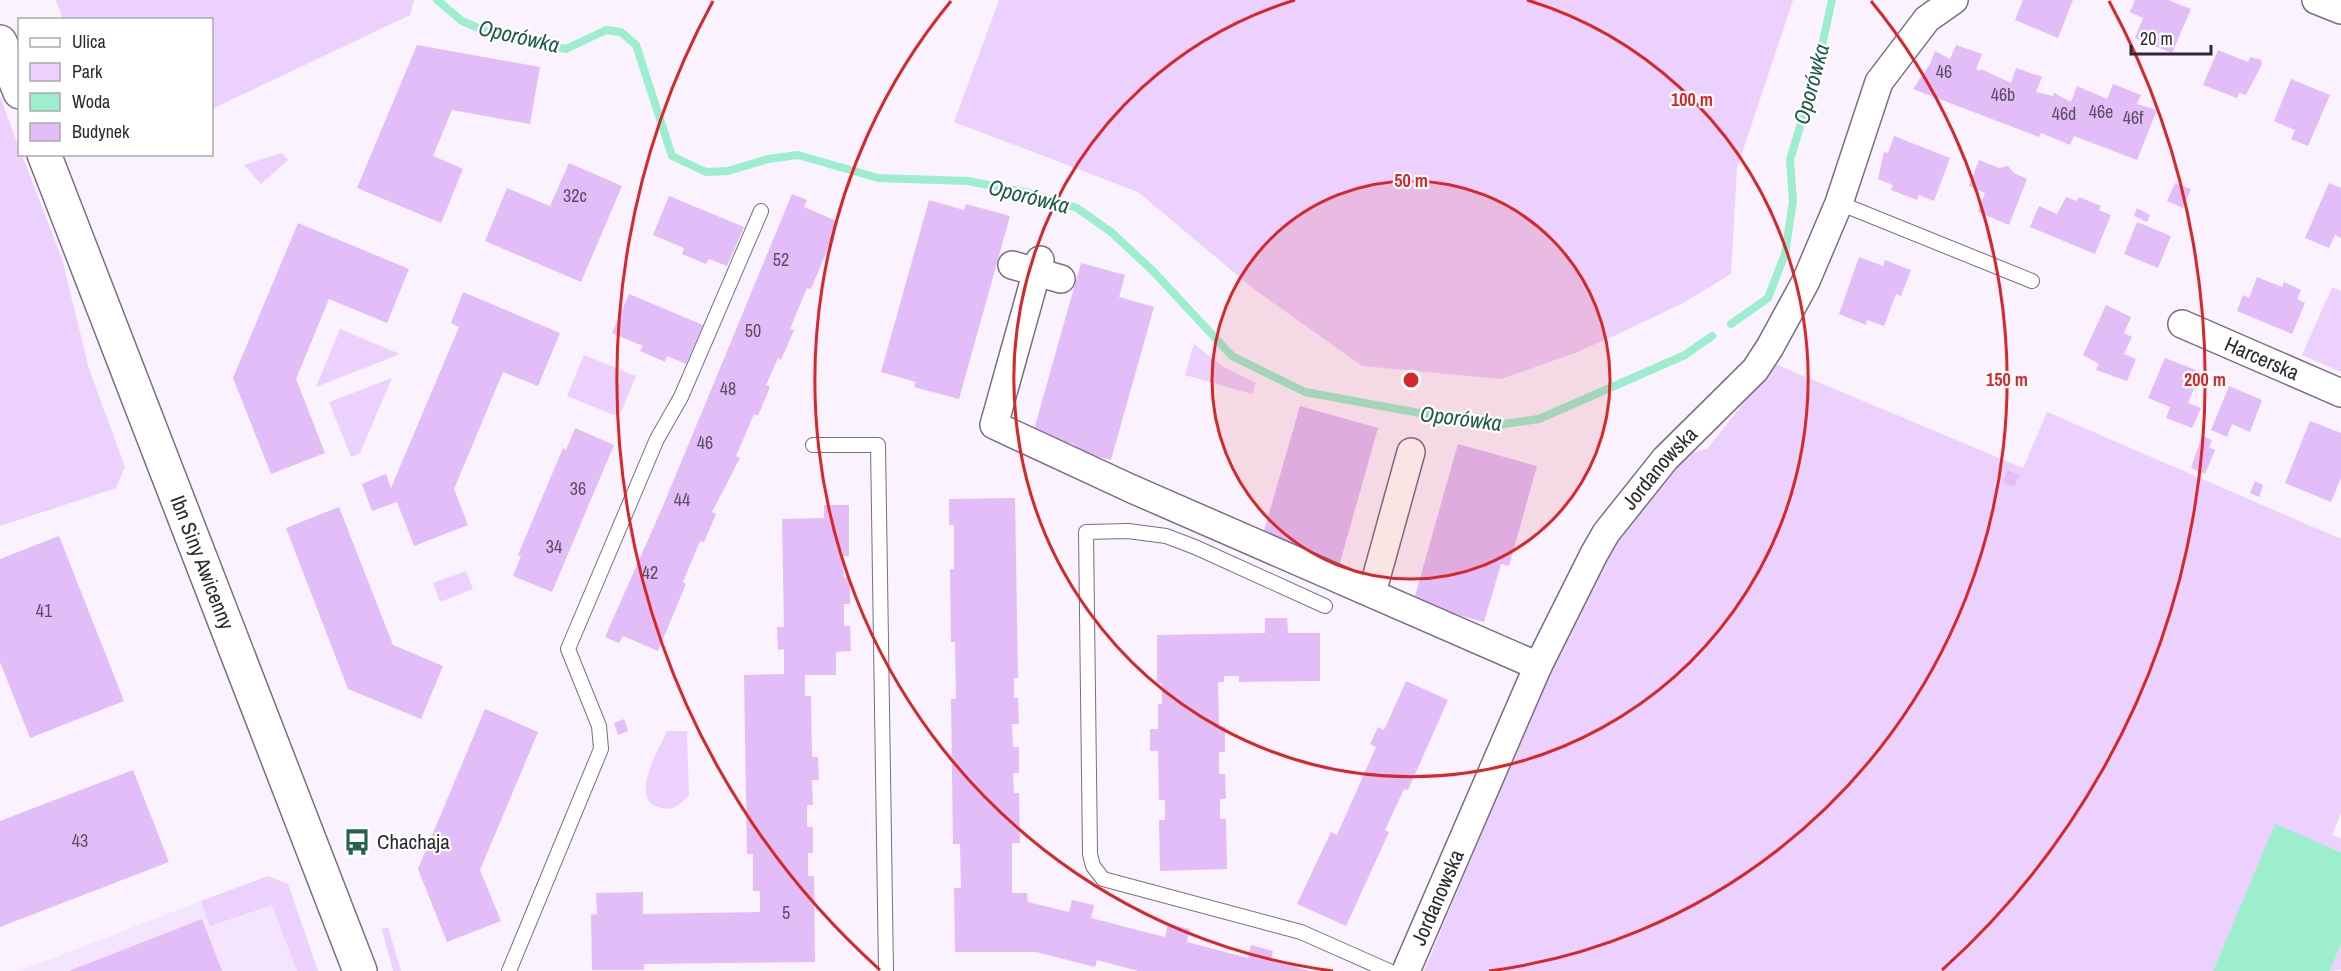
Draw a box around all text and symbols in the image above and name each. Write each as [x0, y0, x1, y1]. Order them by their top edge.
water label: Oporówka [476, 12, 562, 60]
legend [18, 18, 213, 156]
scale bar [2131, 18, 2210, 56]
text: 20 m [2140, 26, 2173, 51]
text: Ulica [72, 29, 106, 54]
water label: Oporówka [1786, 40, 1836, 128]
text: Park [72, 59, 103, 84]
house number: 46 [1936, 59, 1952, 84]
house number: 46b [1991, 82, 2015, 107]
text: 100 m [1671, 87, 1713, 112]
text: Woda [72, 89, 110, 114]
house number: 46e [2089, 99, 2113, 124]
house number: 46d [2052, 101, 2076, 126]
house number: 46f [2123, 105, 2144, 130]
text: Budynek [72, 119, 130, 144]
text: 50 m [1394, 168, 1428, 193]
water label: Oporówka [985, 172, 1073, 220]
house number: 32c [563, 183, 587, 208]
house number: 52 [773, 247, 789, 272]
house number: 50 [745, 318, 761, 343]
street label: Harcerska [2220, 329, 2304, 387]
text: 150 m [1986, 367, 2028, 392]
text: 200 m [2184, 367, 2226, 392]
centre of rings [1401, 370, 1421, 390]
house number: 48 [720, 376, 736, 401]
water label: Oporówka [1418, 398, 1504, 438]
street label: Jordanowska [1615, 420, 1704, 516]
house number: 46 [697, 430, 713, 455]
house number: 36 [570, 476, 586, 501]
house number: 44 [674, 487, 690, 512]
street label: Ibn Siny Awicenny [163, 491, 242, 634]
house number: 34 [546, 534, 562, 559]
house number: 42 [642, 560, 658, 585]
house number: 41 [36, 598, 53, 623]
bus stop icon: Chachaja [342, 827, 372, 857]
place label: Chachaja [377, 827, 450, 856]
house number: 43 [72, 828, 88, 853]
street label: Jordanowska [1404, 845, 1471, 950]
house number: 5 [782, 900, 790, 925]

